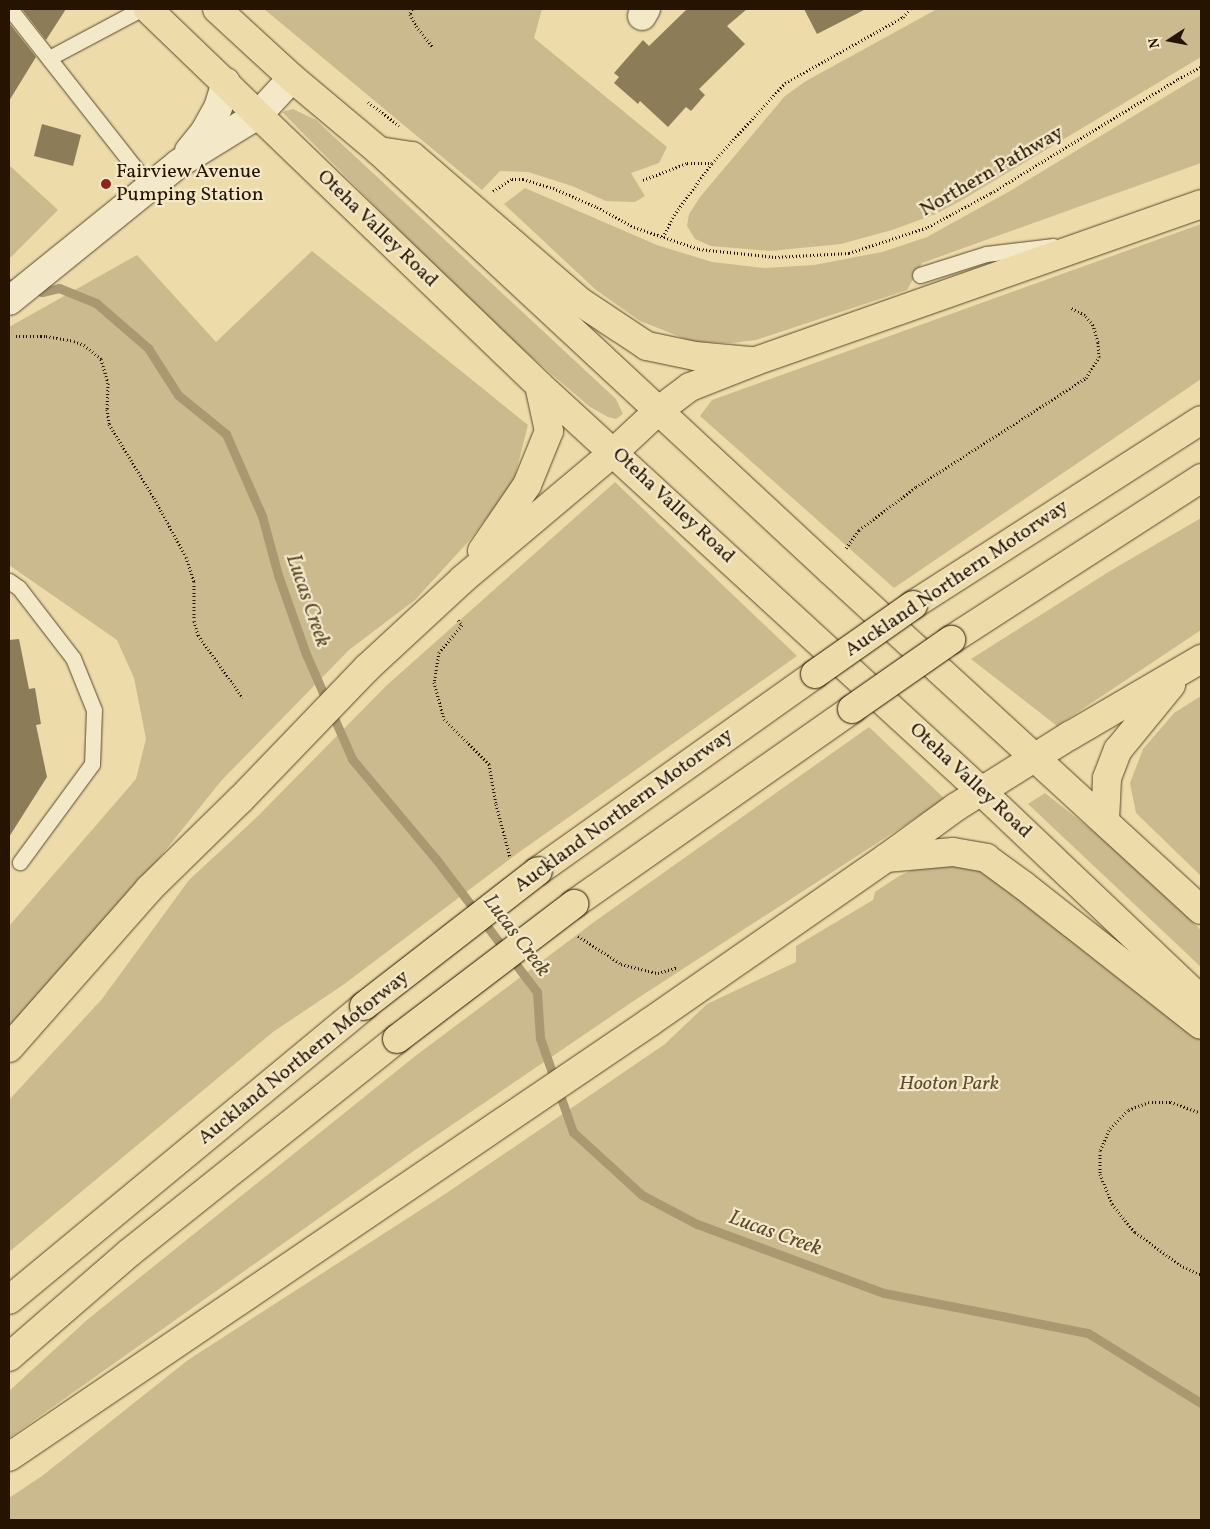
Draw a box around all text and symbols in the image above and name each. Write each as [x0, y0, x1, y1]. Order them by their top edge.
north arrow [1145, 15, 1195, 65]
text: N [1144, 36, 1165, 50]
street label: Northern Pathway [916, 121, 1068, 223]
place label: Fairview Avenue Pumping Station [116, 160, 264, 207]
street label: Oteha Valley Road [311, 165, 443, 293]
marker: Fairview Avenue Pumping Station [100, 178, 112, 190]
street label: Oteha Valley Road [606, 443, 740, 569]
street label: Auckland Northern Motorway [841, 495, 1073, 663]
water label: Lucas Creek [279, 551, 335, 651]
street label: Oteha Valley Road [903, 718, 1037, 844]
street label: Auckland Northern Motorway [510, 724, 738, 898]
water label: Lucas Creek [477, 890, 555, 982]
street label: Auckland Northern Motorway [194, 965, 414, 1151]
park label: Hooton Park [899, 1072, 999, 1096]
water label: Lucas Creek [725, 1206, 825, 1262]

